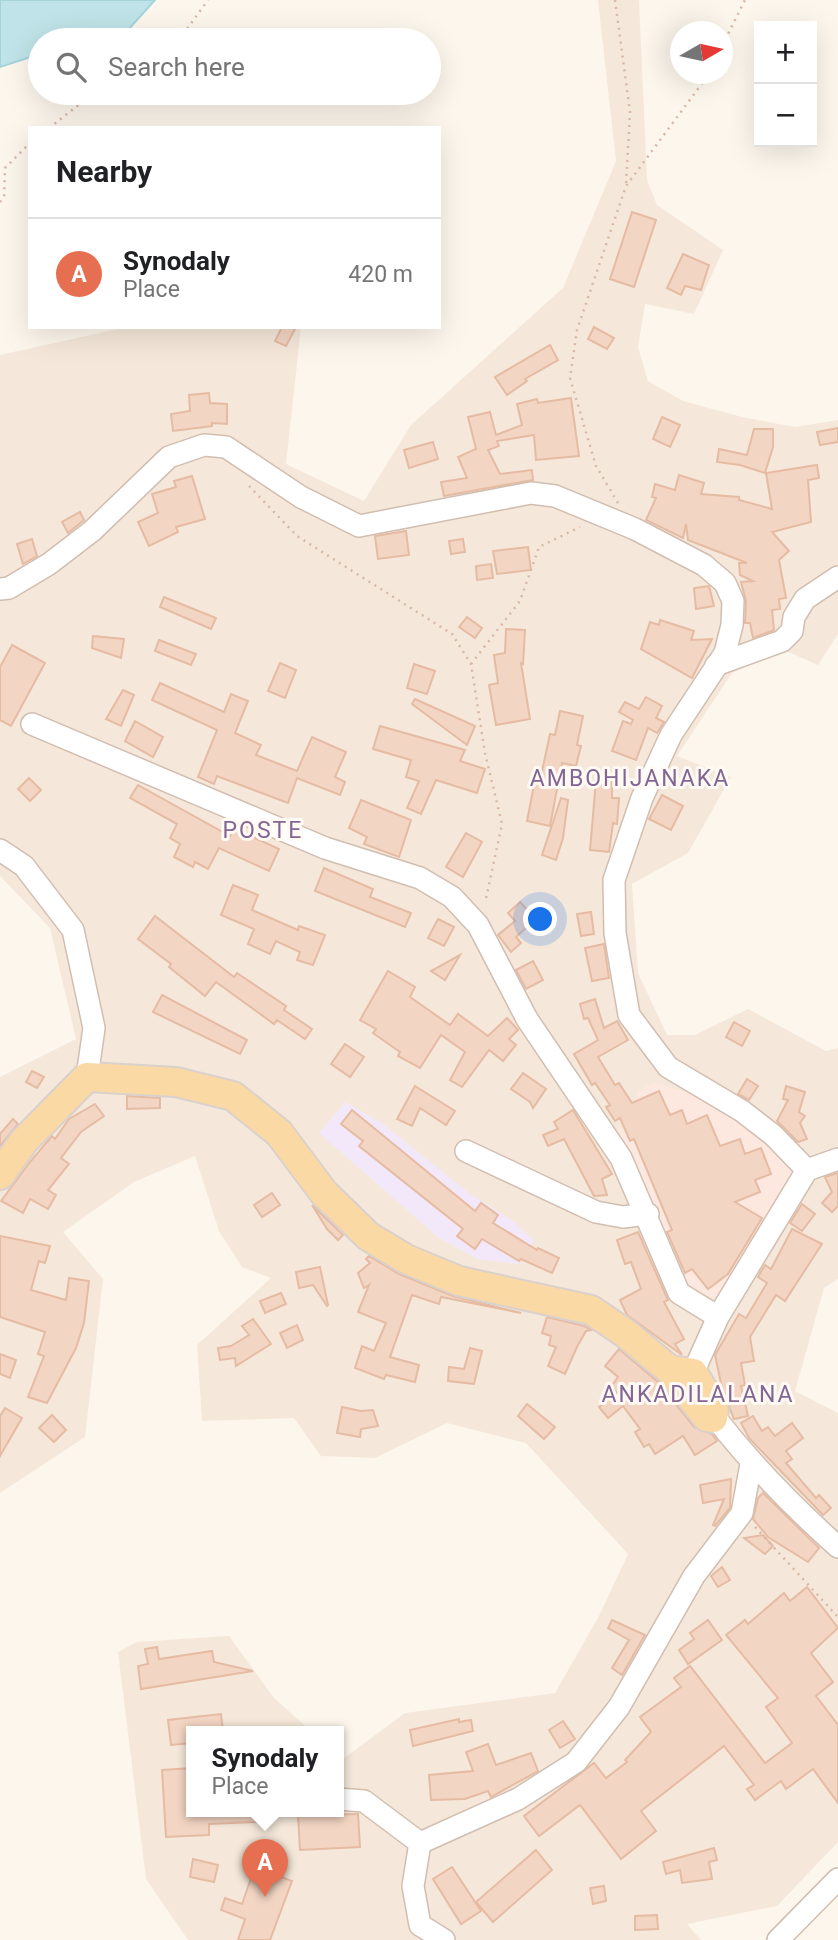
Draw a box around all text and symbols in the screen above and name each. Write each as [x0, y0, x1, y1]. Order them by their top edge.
north arrow [670, 21, 733, 84]
map controls [754, 21, 817, 147]
button: + [754, 21, 817, 84]
search box [28, 28, 441, 105]
icon: search [52, 48, 90, 86]
text: Search here [108, 52, 245, 82]
button: − [754, 84, 817, 147]
text: Nearby [56, 154, 152, 189]
text: Synodaly [123, 246, 230, 276]
text: A [71, 261, 87, 288]
text: 420 m [348, 261, 413, 288]
text: Place [123, 276, 180, 303]
district label: AMBOHIJANAKA [530, 765, 730, 792]
district label: POSTE [223, 817, 303, 844]
your location [523, 902, 557, 936]
district label: ANKADILALANA [601, 1381, 795, 1408]
popup [186, 1726, 344, 1817]
text: Synodaly [212, 1743, 318, 1773]
text: Place [212, 1773, 268, 1800]
pin: A [242, 1839, 288, 1897]

